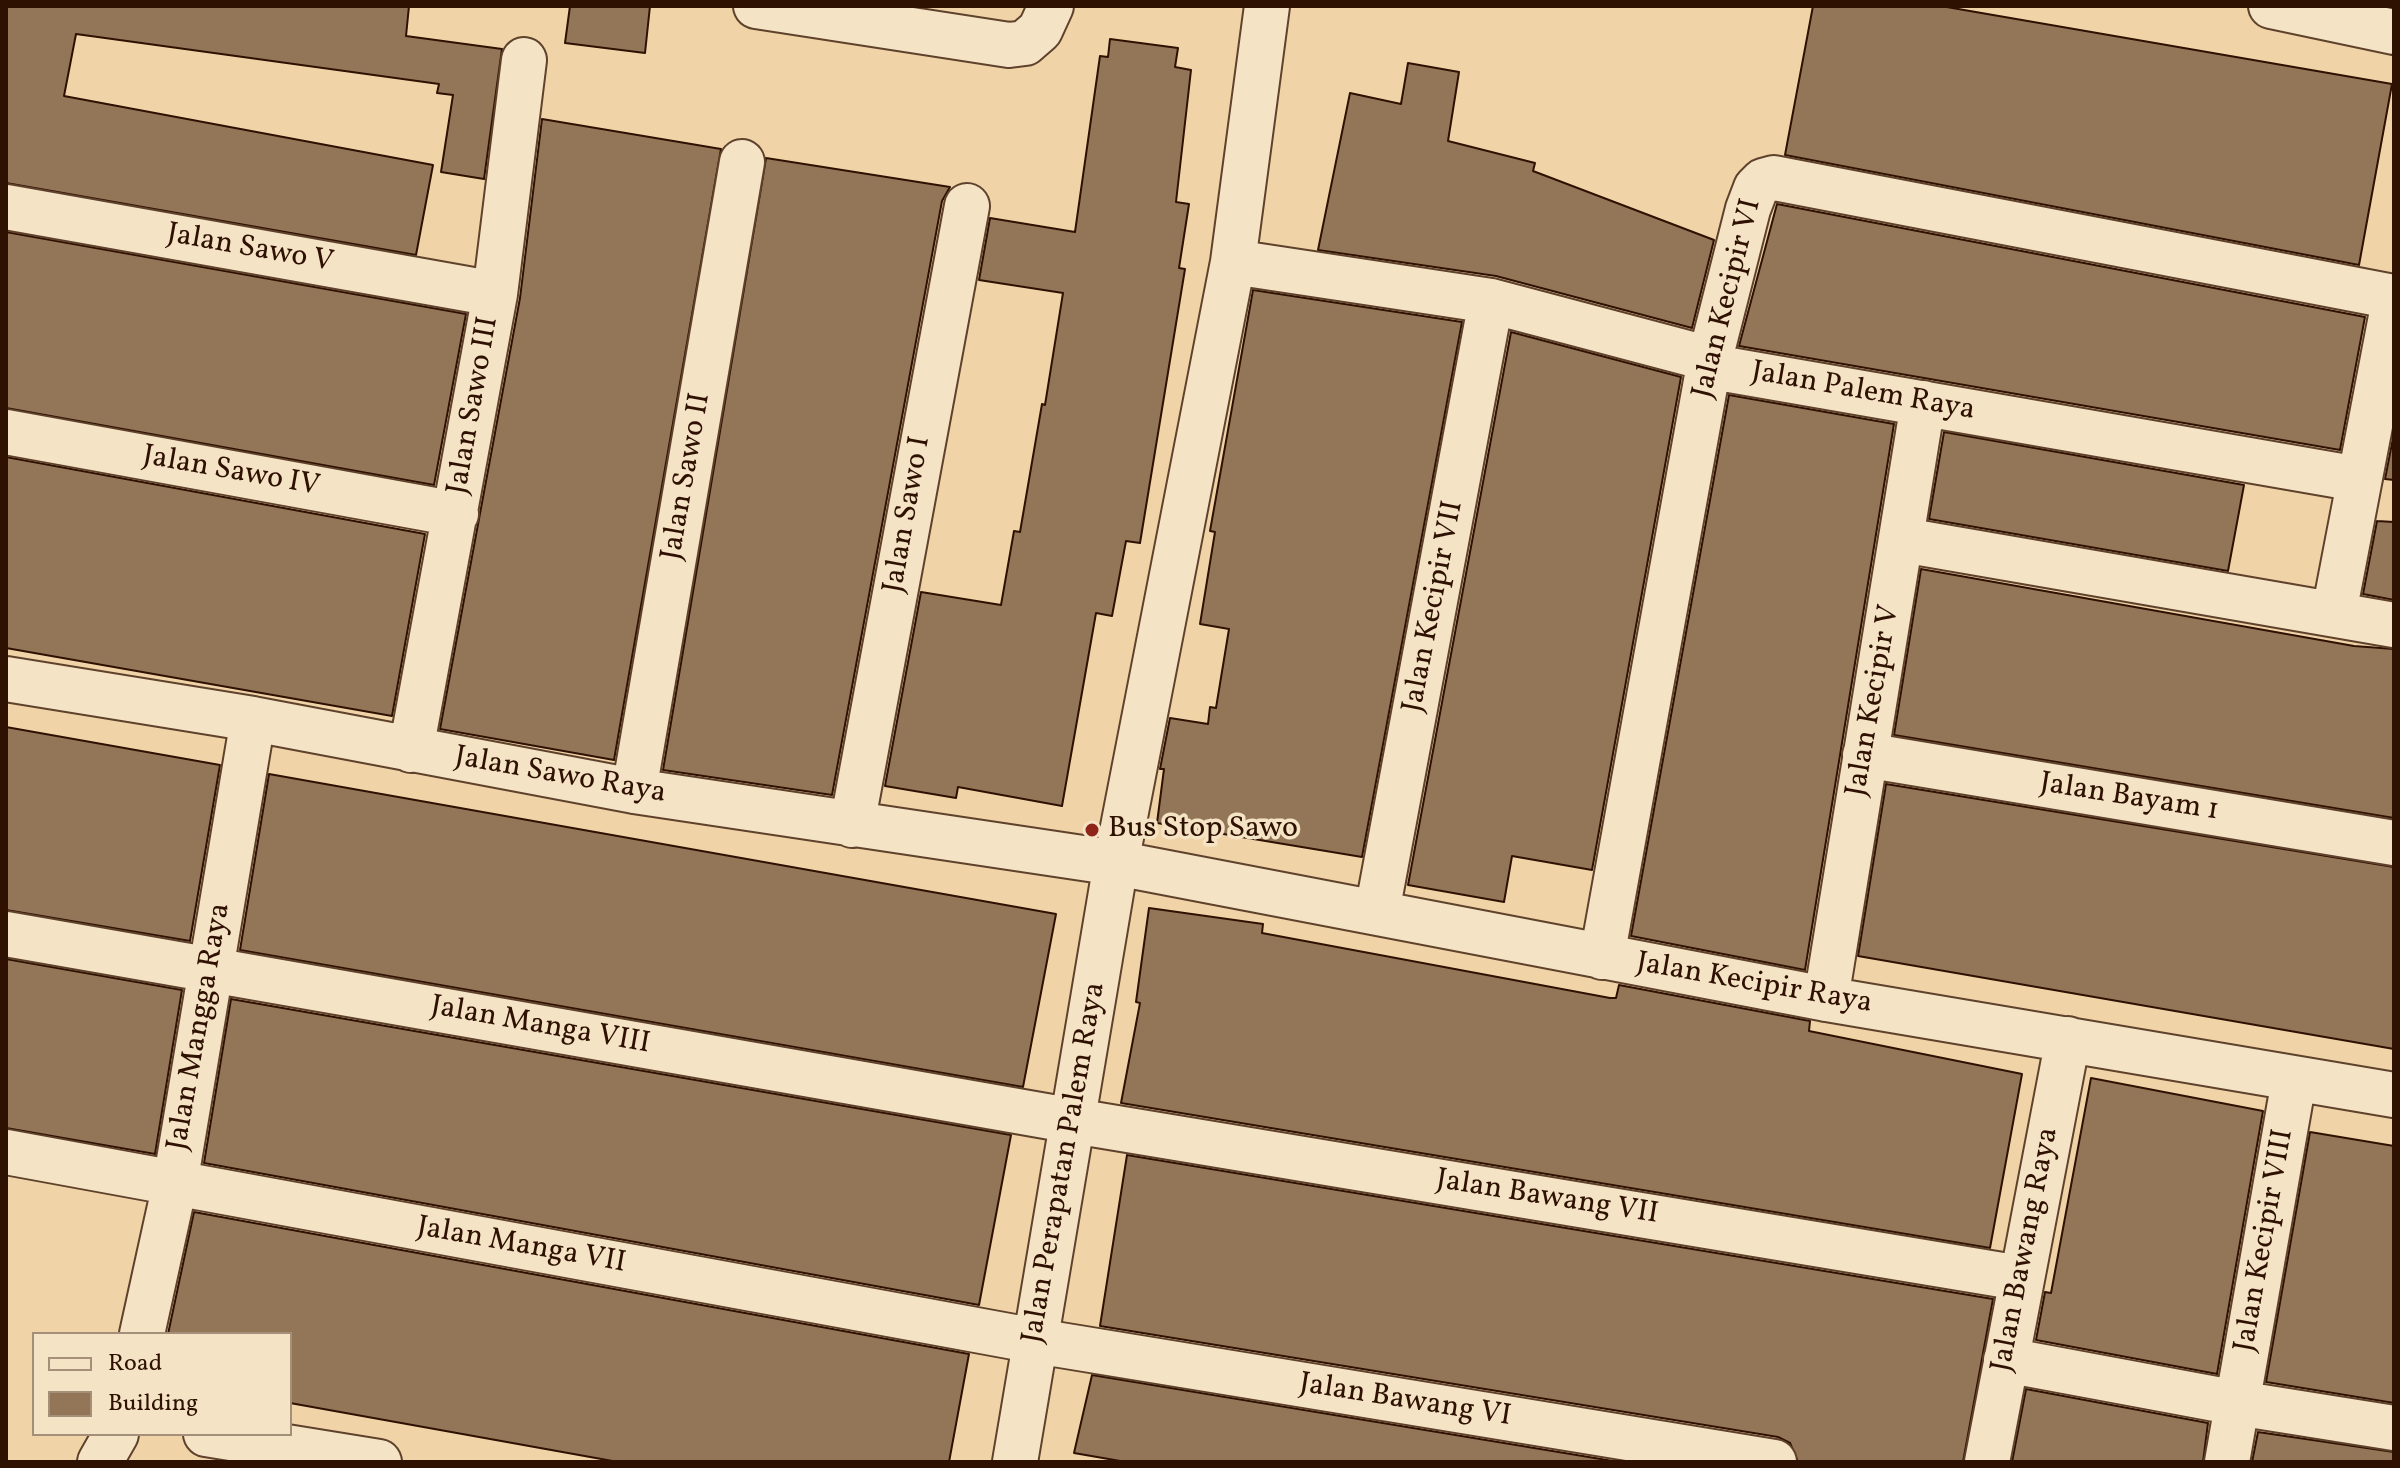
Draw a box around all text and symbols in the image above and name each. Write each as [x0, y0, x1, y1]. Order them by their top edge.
street label: Jalan Kecipir VI [1687, 195, 1771, 403]
street label: Jalan Sawo V [164, 218, 336, 282]
street label: Jalan Sawo III [442, 314, 508, 498]
street label: Jalan Palem Raya [1748, 356, 1978, 430]
street label: Jalan Sawo II [656, 390, 720, 564]
street label: Jalan Sawo I [877, 434, 941, 596]
street label: Jalan Sawo IV [140, 440, 322, 506]
street label: Jalan Kecipir VII [1397, 498, 1473, 716]
street label: Jalan Kecipir V [1840, 602, 1910, 800]
street label: Jalan Sawo Raya [452, 741, 668, 813]
street label: Jalan Bayam 1 [2037, 767, 2221, 831]
place label: Bus Stop Sawo [1108, 812, 1298, 848]
marker: Bus Stop Sawo [1083, 821, 1101, 839]
street label: Jalan Mangga Raya [162, 900, 240, 1154]
street label: Jalan Kecipir Raya [1633, 947, 1875, 1023]
street label: Jalan Perapatan Palem Raya [1016, 980, 1116, 1346]
street label: Jalan Manga VIII [428, 990, 652, 1064]
street label: Jalan Bawang Raya [1986, 1125, 2068, 1375]
street label: Jalan Kecipir VIII [2229, 1127, 2303, 1355]
street label: Jalan Bawang VII [1433, 1164, 1661, 1234]
street label: Jalan Manga VII [414, 1211, 628, 1283]
legend [32, 1332, 292, 1436]
text: Road [108, 1347, 162, 1381]
street label: Jalan Bawang VI [1297, 1367, 1513, 1437]
text: Building [108, 1387, 198, 1421]

